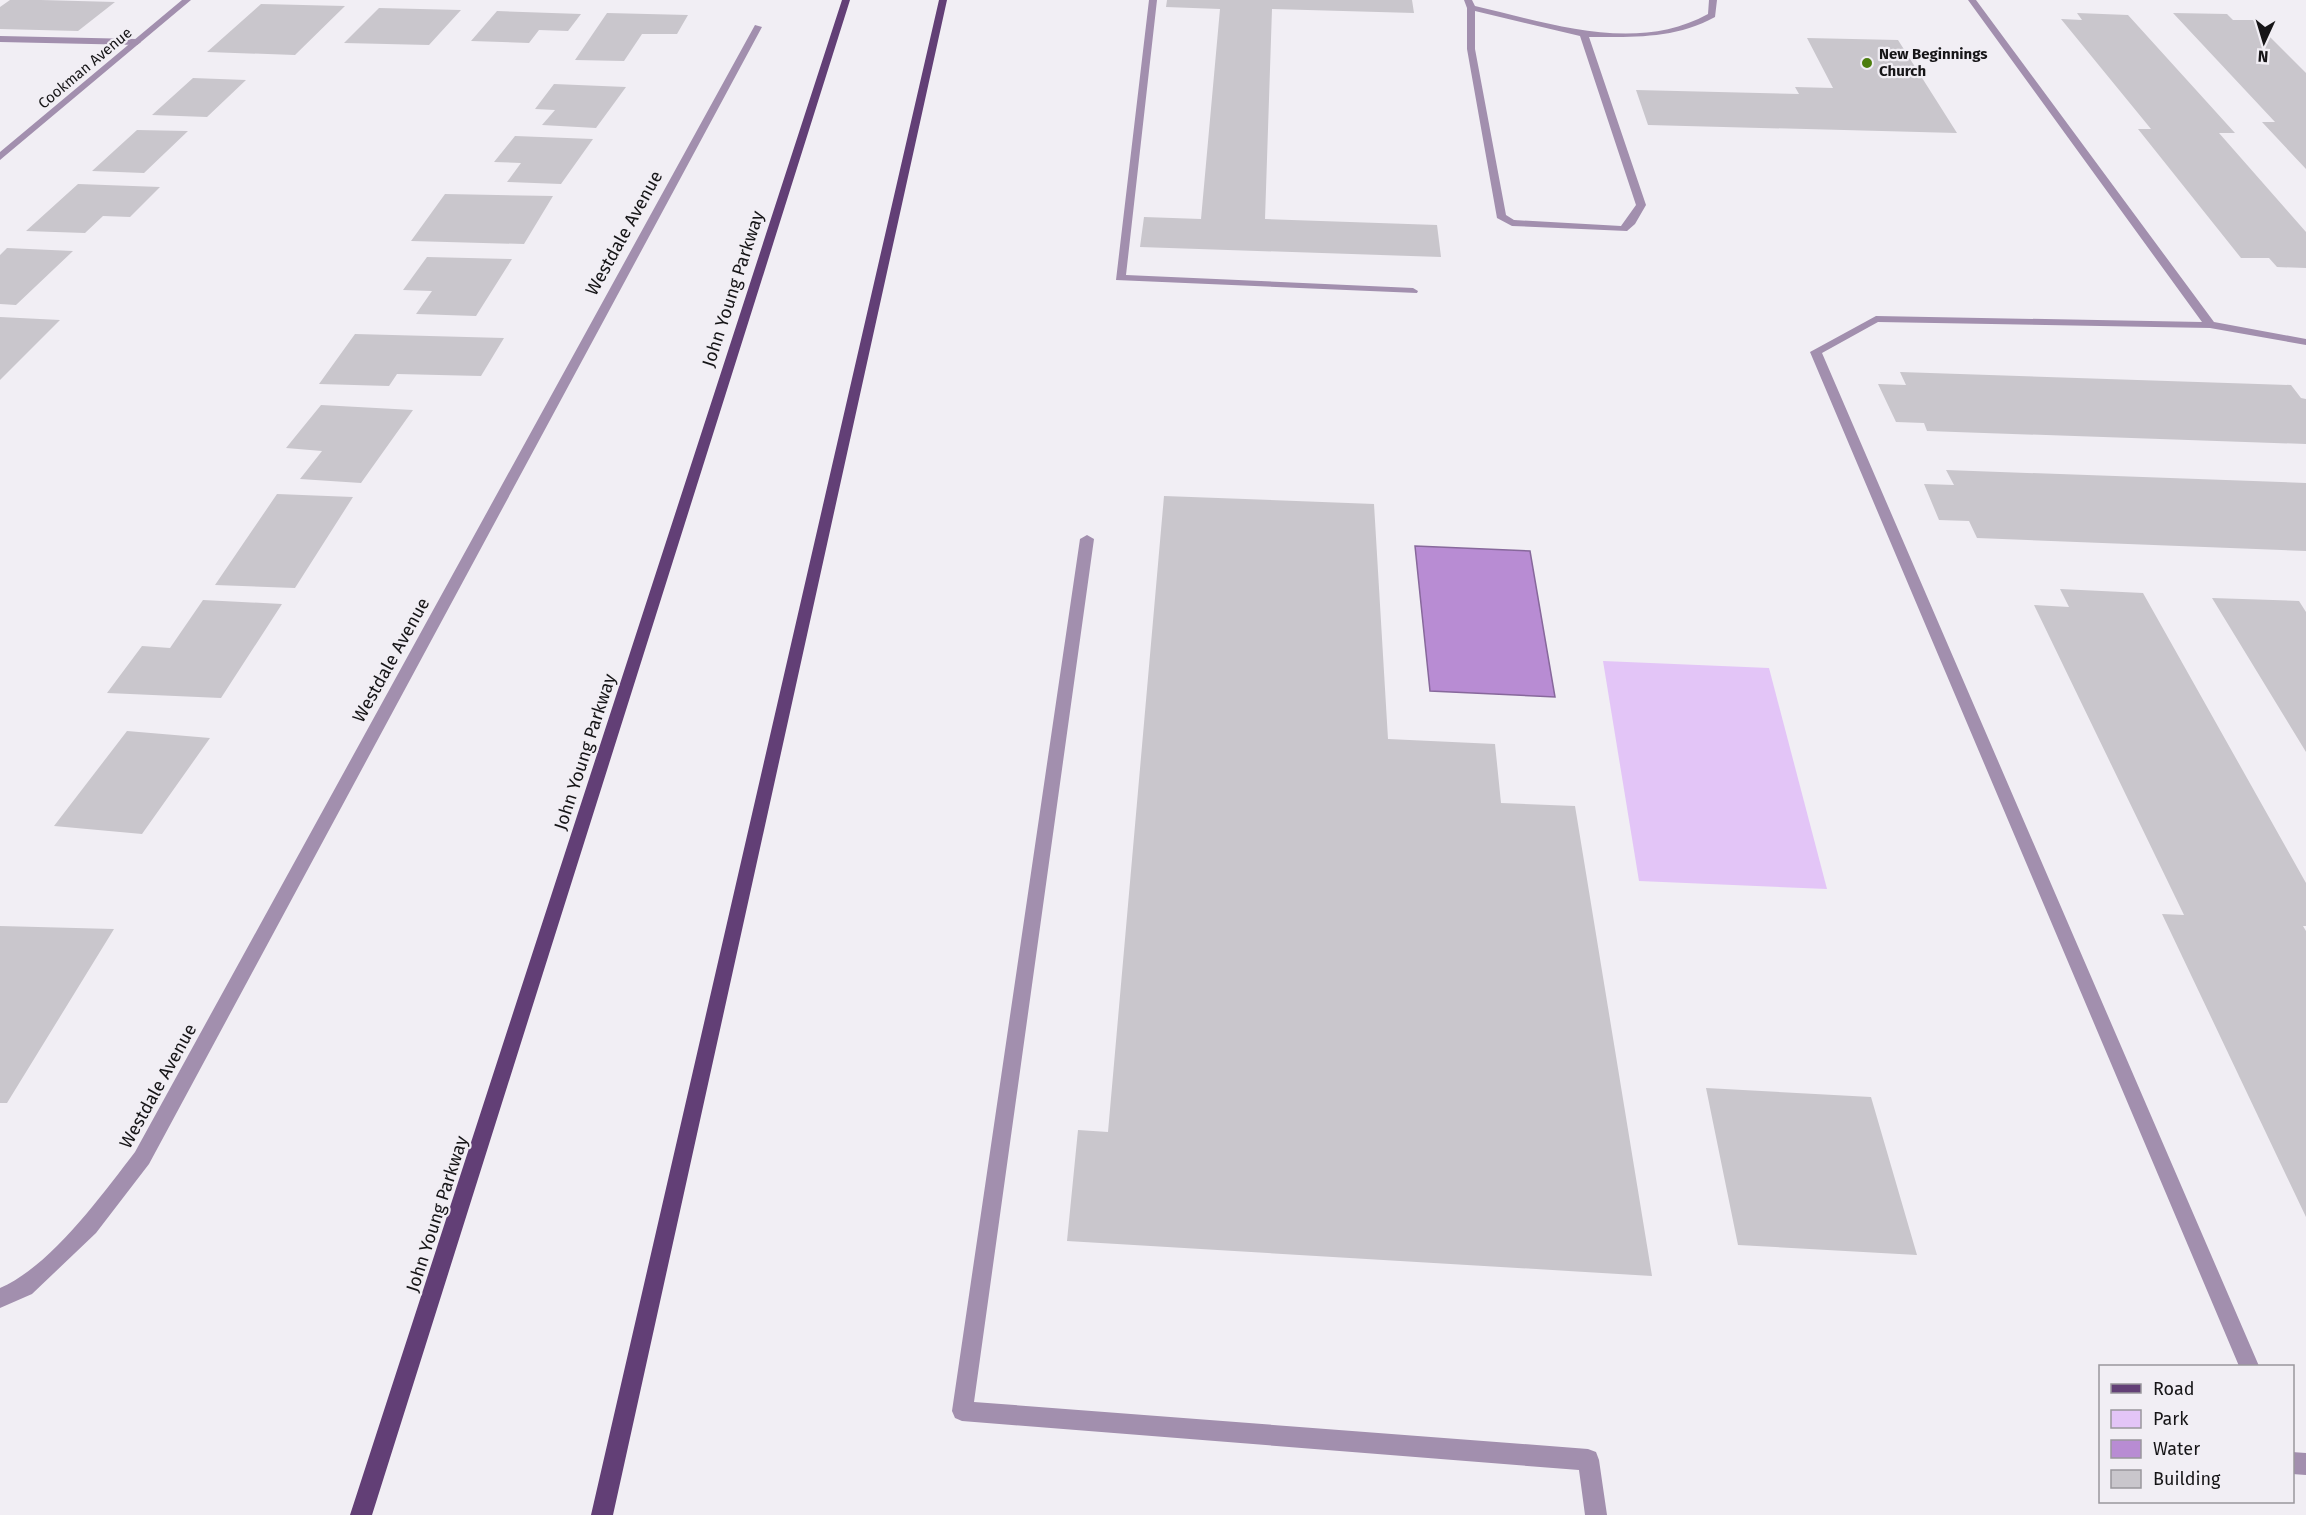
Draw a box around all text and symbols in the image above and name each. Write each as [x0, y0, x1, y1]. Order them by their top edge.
north arrow [2234, 12, 2294, 72]
street label: Cookman Avenue [34, 24, 136, 112]
place label: New Beginnings Church [1879, 45, 1988, 80]
text: N [2257, 47, 2269, 66]
marker: New Beginnings Church [1860, 56, 1874, 70]
street label: Westdale Avenue [581, 167, 667, 299]
street label: John Young Parkway [697, 208, 769, 370]
street label: Westdale Avenue [348, 594, 434, 726]
street label: John Young Parkway [549, 671, 621, 833]
street label: Westdale Avenue [115, 1020, 201, 1152]
street label: John Young Parkway [401, 1133, 473, 1295]
legend [2099, 1365, 2294, 1503]
text: Road [2153, 1378, 2195, 1400]
text: Park [2153, 1408, 2189, 1430]
text: Water [2153, 1438, 2200, 1460]
text: Building [2153, 1468, 2221, 1490]

